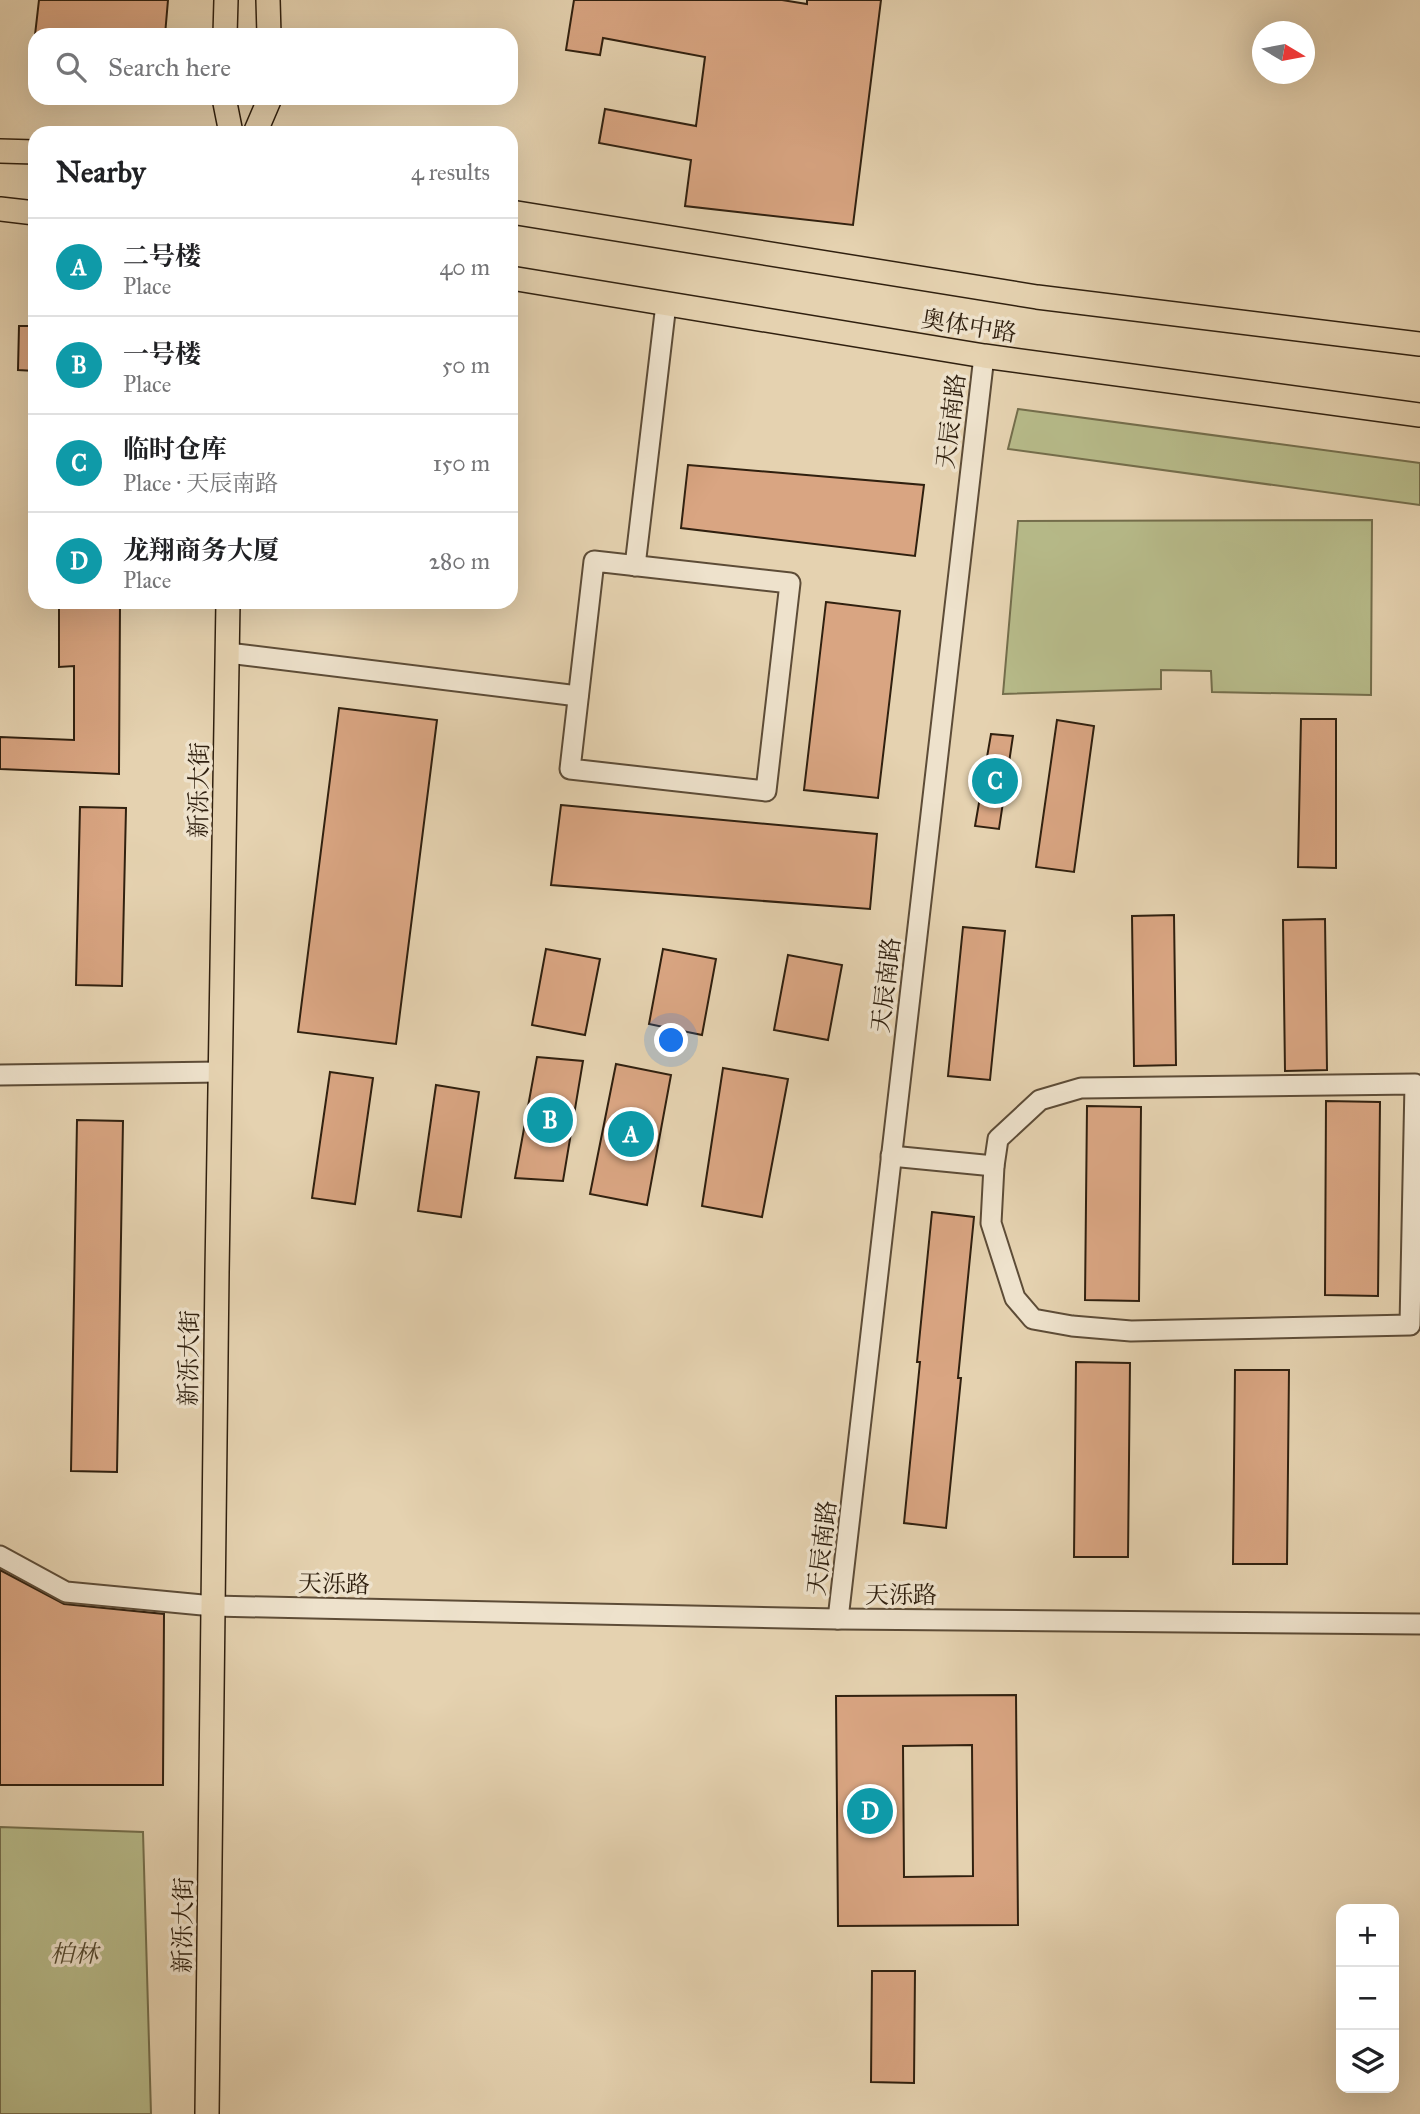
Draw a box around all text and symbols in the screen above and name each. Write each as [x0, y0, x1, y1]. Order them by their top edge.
north arrow [1252, 21, 1315, 84]
search box [28, 28, 518, 105]
icon: search [52, 48, 90, 86]
text: Search here [108, 51, 231, 83]
text: Nearby [56, 154, 146, 190]
text: 4 results [411, 158, 490, 186]
text: 二号楼 [123, 240, 201, 272]
text: A [71, 253, 87, 281]
text: 40 m [440, 253, 490, 281]
text: Place [123, 272, 171, 300]
street label: 奥体中路 [919, 304, 1019, 348]
text: 一号楼 [123, 338, 201, 370]
text: B [71, 351, 87, 379]
text: 50 m [442, 351, 490, 379]
text: Place [123, 370, 171, 398]
street label: 天辰南路 [930, 372, 972, 470]
text: 临时仓库 [123, 433, 227, 465]
text: C [71, 449, 87, 477]
text: 150 m [433, 449, 490, 477]
text: Place · 天辰南路 [123, 469, 278, 497]
text: 龙翔商务大厦 [123, 534, 279, 566]
text: D [70, 547, 88, 575]
text: 280 m [429, 547, 490, 575]
text: Place [123, 566, 171, 594]
street label: 新泺大街 [183, 742, 215, 838]
pin: C [972, 755, 1018, 807]
street label: 天辰南路 [865, 936, 907, 1034]
your location [654, 1023, 688, 1057]
pin: B [527, 1094, 573, 1146]
pin: A [608, 1108, 654, 1160]
street label: 新泺大街 [173, 1310, 205, 1406]
street label: 天辰南路 [801, 1499, 843, 1597]
street label: 天泺路 [298, 1568, 370, 1600]
street label: 天泺路 [865, 1580, 937, 1610]
pin: D [847, 1785, 893, 1837]
street label: 新泺大街 [167, 1877, 199, 1973]
map controls [1336, 1904, 1399, 2093]
button: + [1336, 1904, 1399, 1967]
park label: 柏林 [50, 1939, 101, 1969]
button: − [1336, 1967, 1399, 2030]
button: layers [1336, 2030, 1399, 2093]

